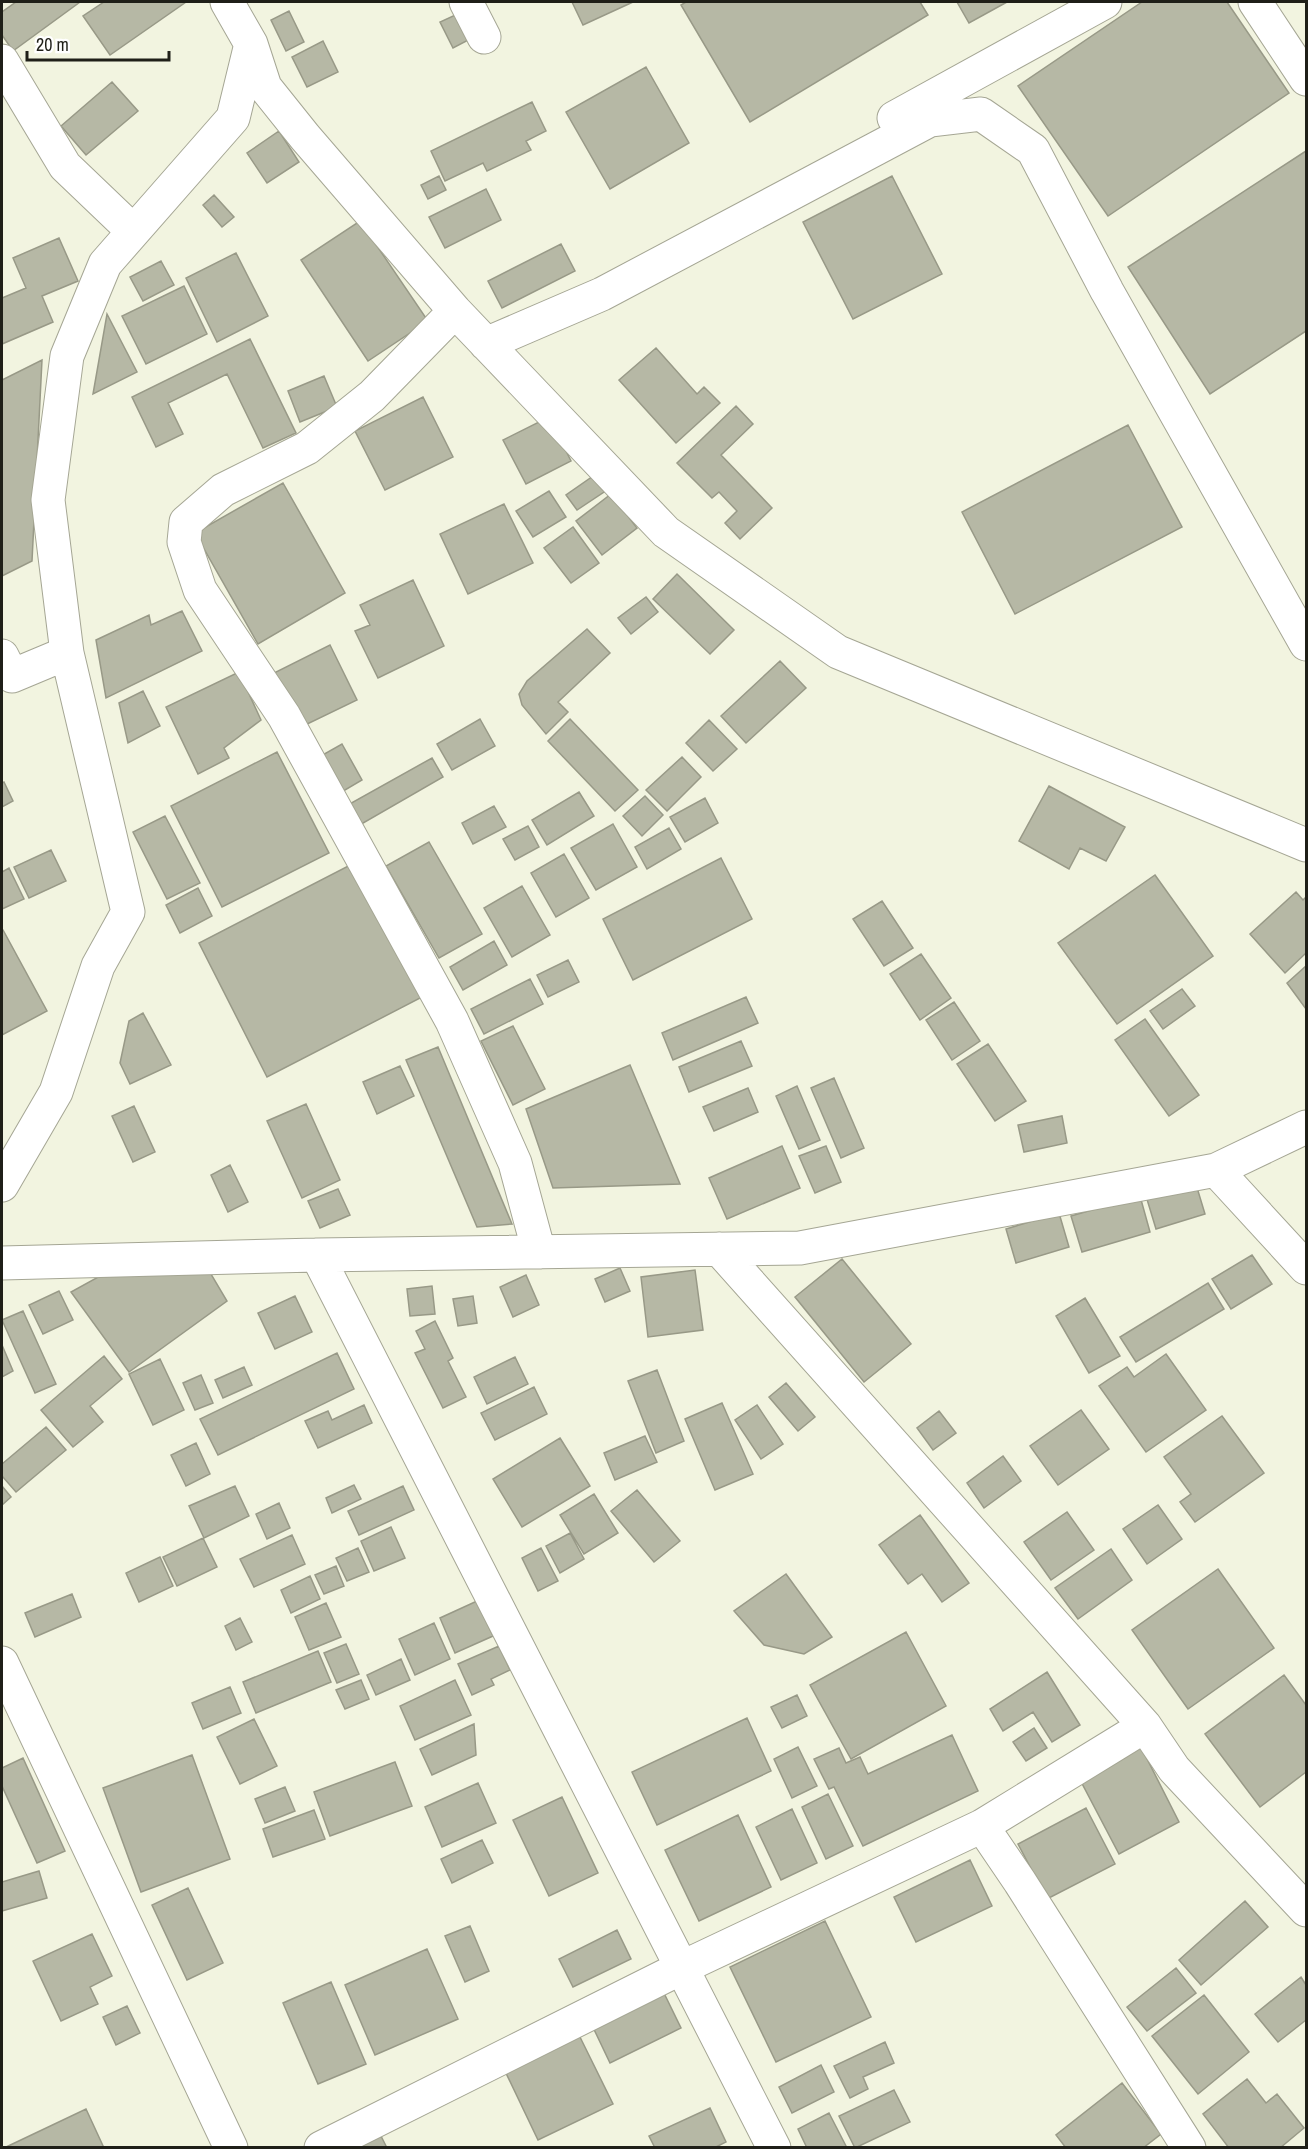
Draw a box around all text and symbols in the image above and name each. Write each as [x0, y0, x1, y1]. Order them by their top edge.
scale bar [27, 24, 170, 62]
text: 20 m [36, 32, 69, 57]

